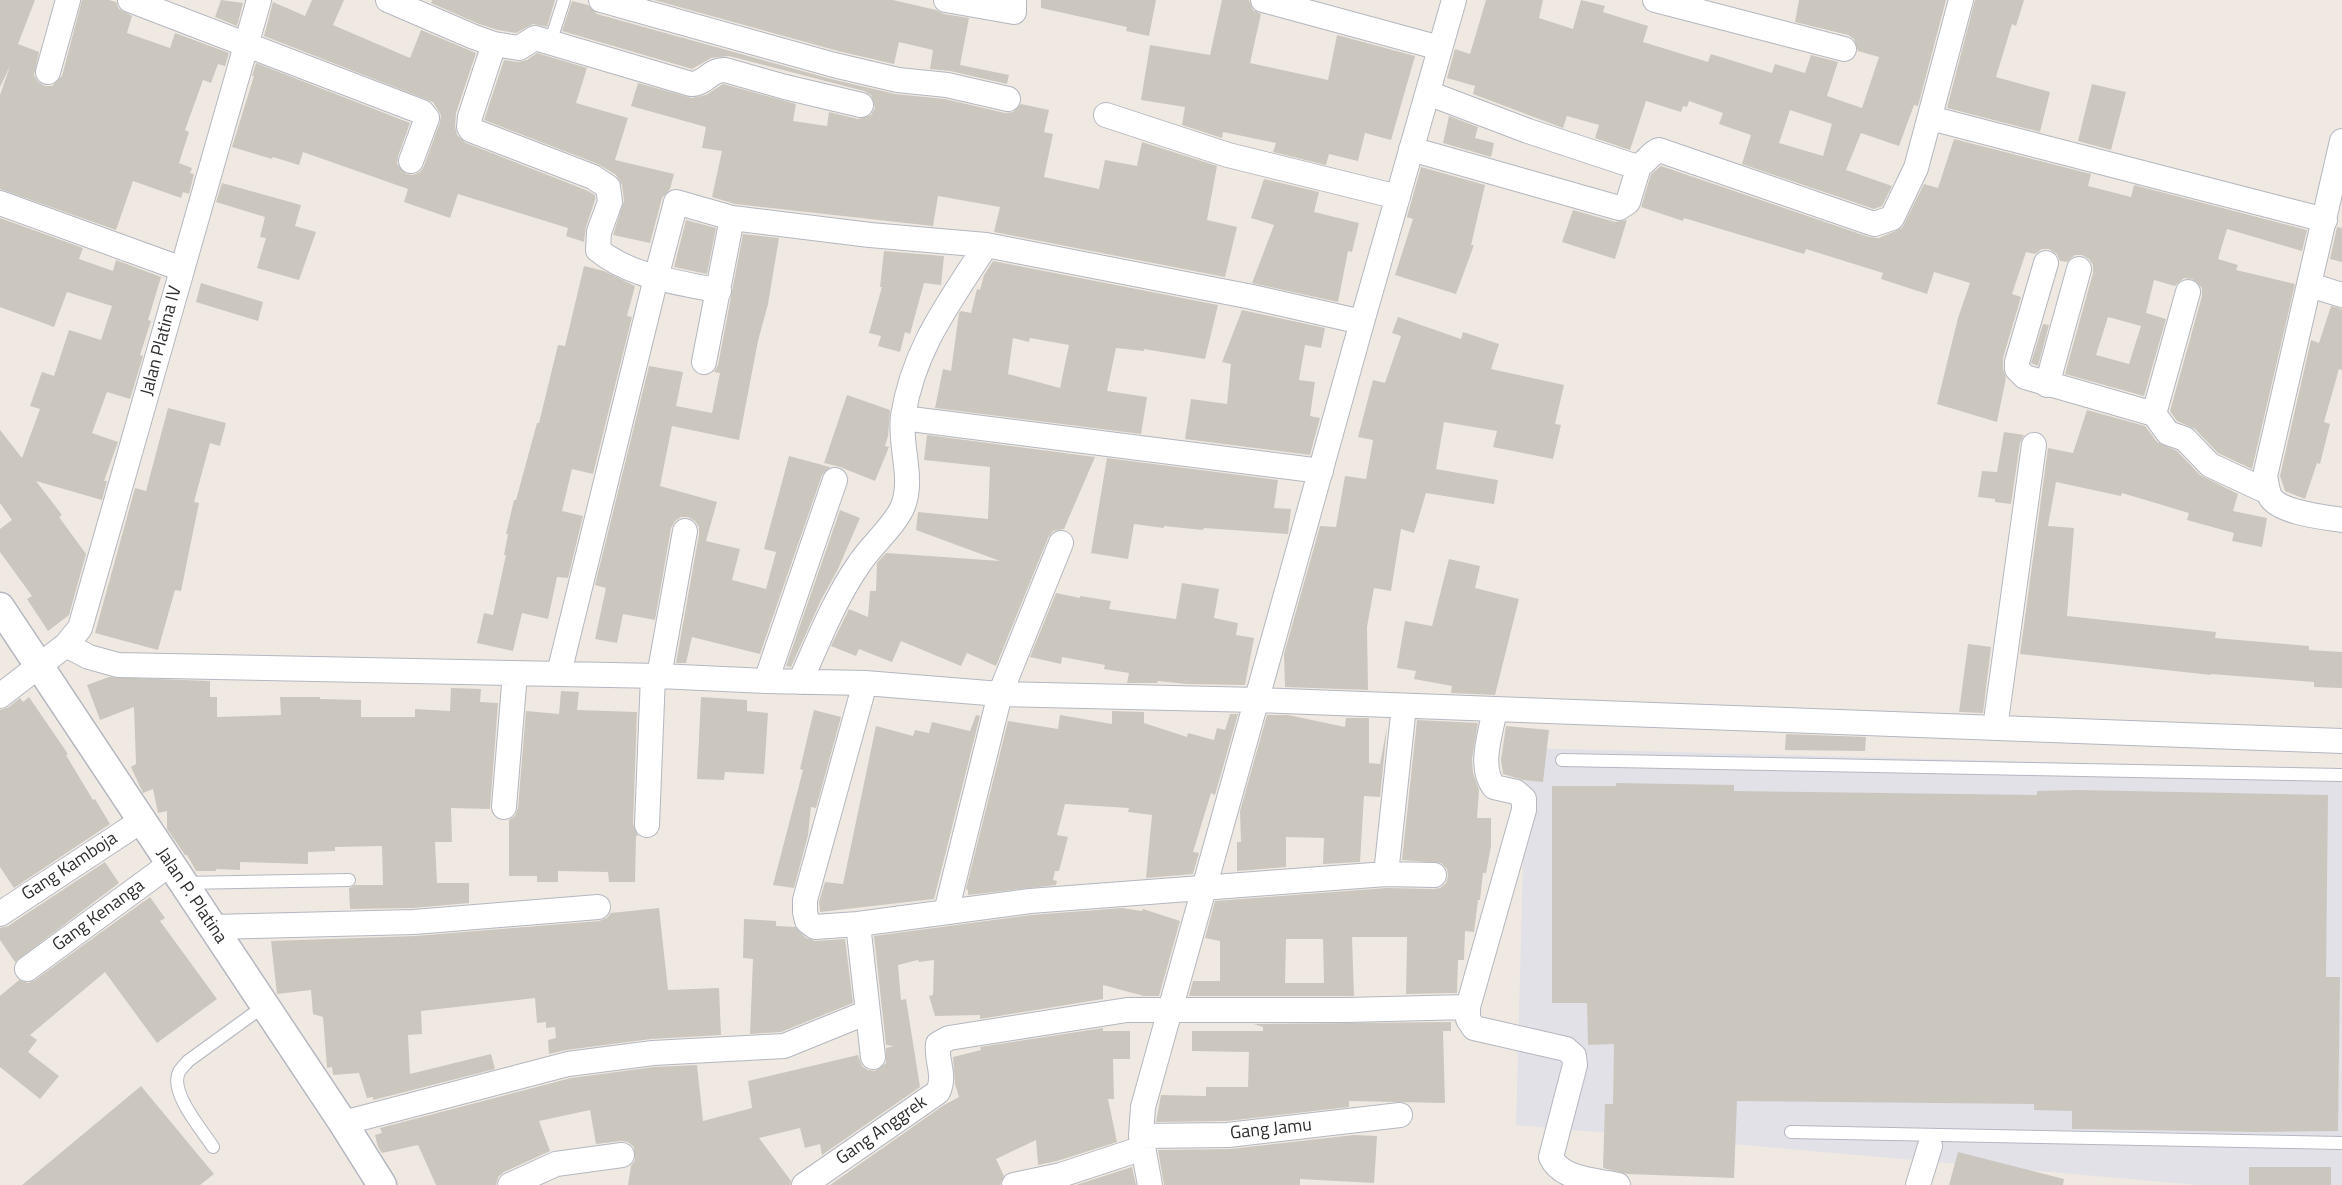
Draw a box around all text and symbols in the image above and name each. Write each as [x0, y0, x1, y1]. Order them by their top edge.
street label: Jalan Platina IV [137, 284, 187, 398]
street label: Gang Kamboja [18, 828, 122, 906]
street label: Jalan P. Platina [151, 844, 231, 948]
street label: Gang Kenanga [49, 875, 149, 957]
street label: Gang Anggrek [833, 1092, 931, 1170]
street label: Gang Jamu [1229, 1115, 1313, 1145]

